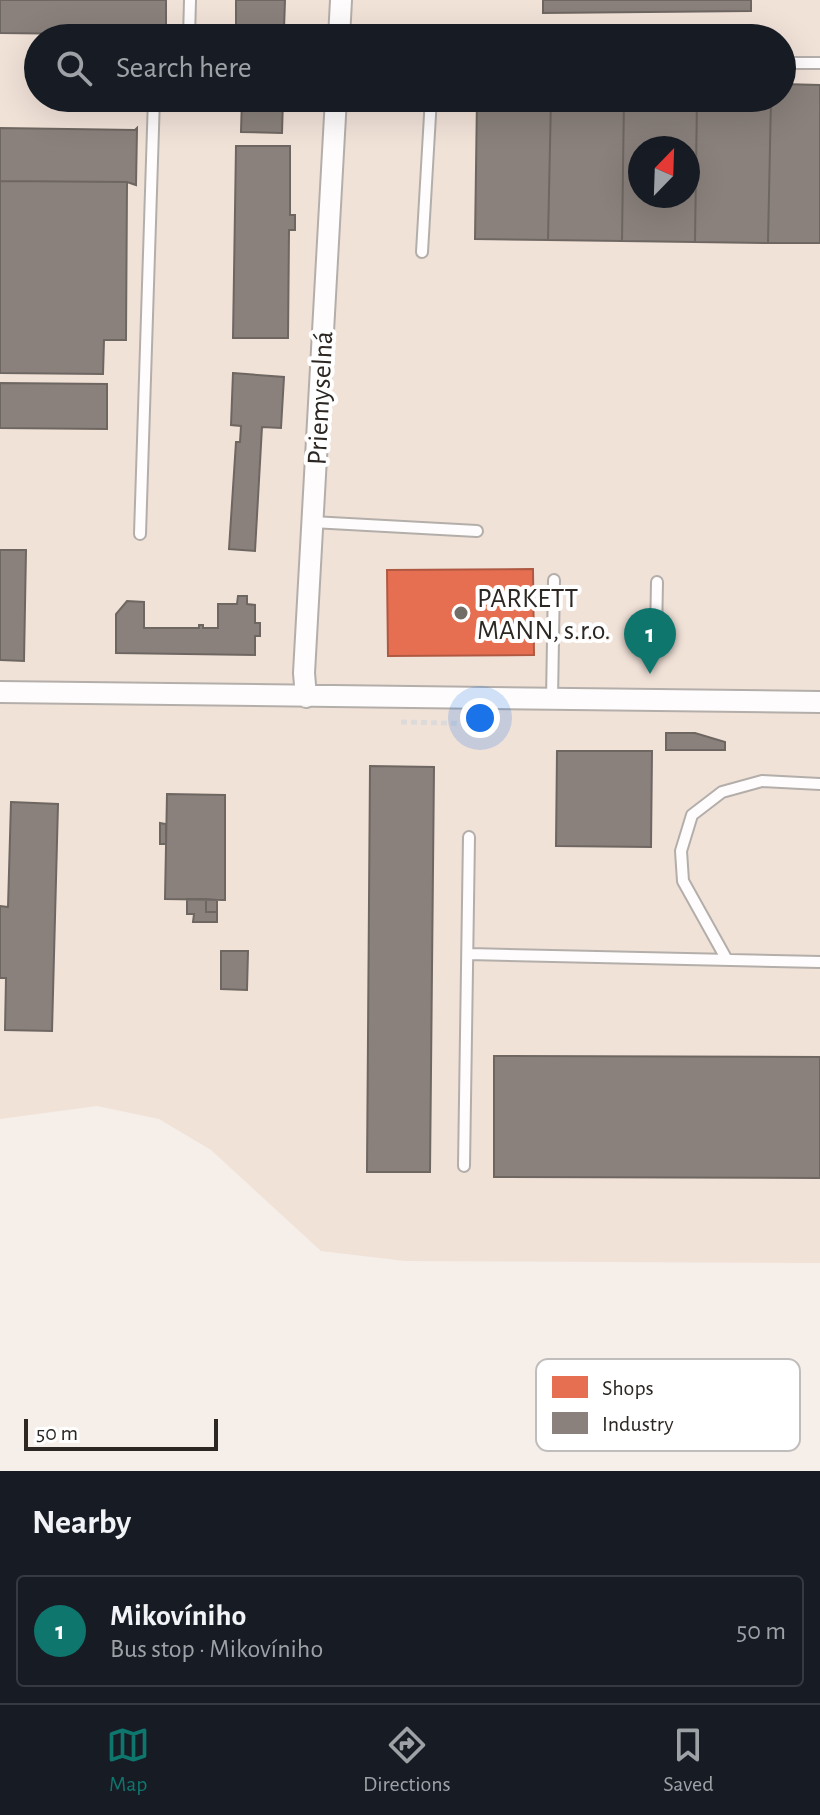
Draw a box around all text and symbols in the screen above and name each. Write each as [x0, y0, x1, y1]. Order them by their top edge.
search box [24, 24, 796, 112]
icon: search [52, 46, 96, 90]
text: Search here [116, 53, 252, 83]
north arrow [628, 136, 700, 208]
street label: Priemyselná [304, 330, 338, 466]
place label: PARKETT MANN, s.r.o. [477, 585, 611, 645]
marker: PARKETT MANN, s.r.o. [452, 604, 470, 622]
pin: 1 [624, 608, 676, 674]
your location [460, 698, 500, 738]
legend [536, 1359, 800, 1451]
text: Shops [602, 1377, 654, 1399]
text: Industry [602, 1413, 674, 1435]
scale bar [24, 1415, 218, 1451]
text: 50 m [36, 1422, 78, 1444]
text: Nearby [32, 1506, 131, 1540]
text: Mikovíniho [110, 1601, 246, 1631]
text: 1 [55, 1618, 65, 1644]
text: 50 m [736, 1618, 786, 1644]
text: Bus stop · Mikovíniho [110, 1636, 323, 1662]
tab: Map [106, 1723, 150, 1797]
tab: Directions [363, 1723, 451, 1797]
tab: Saved [663, 1723, 714, 1797]

